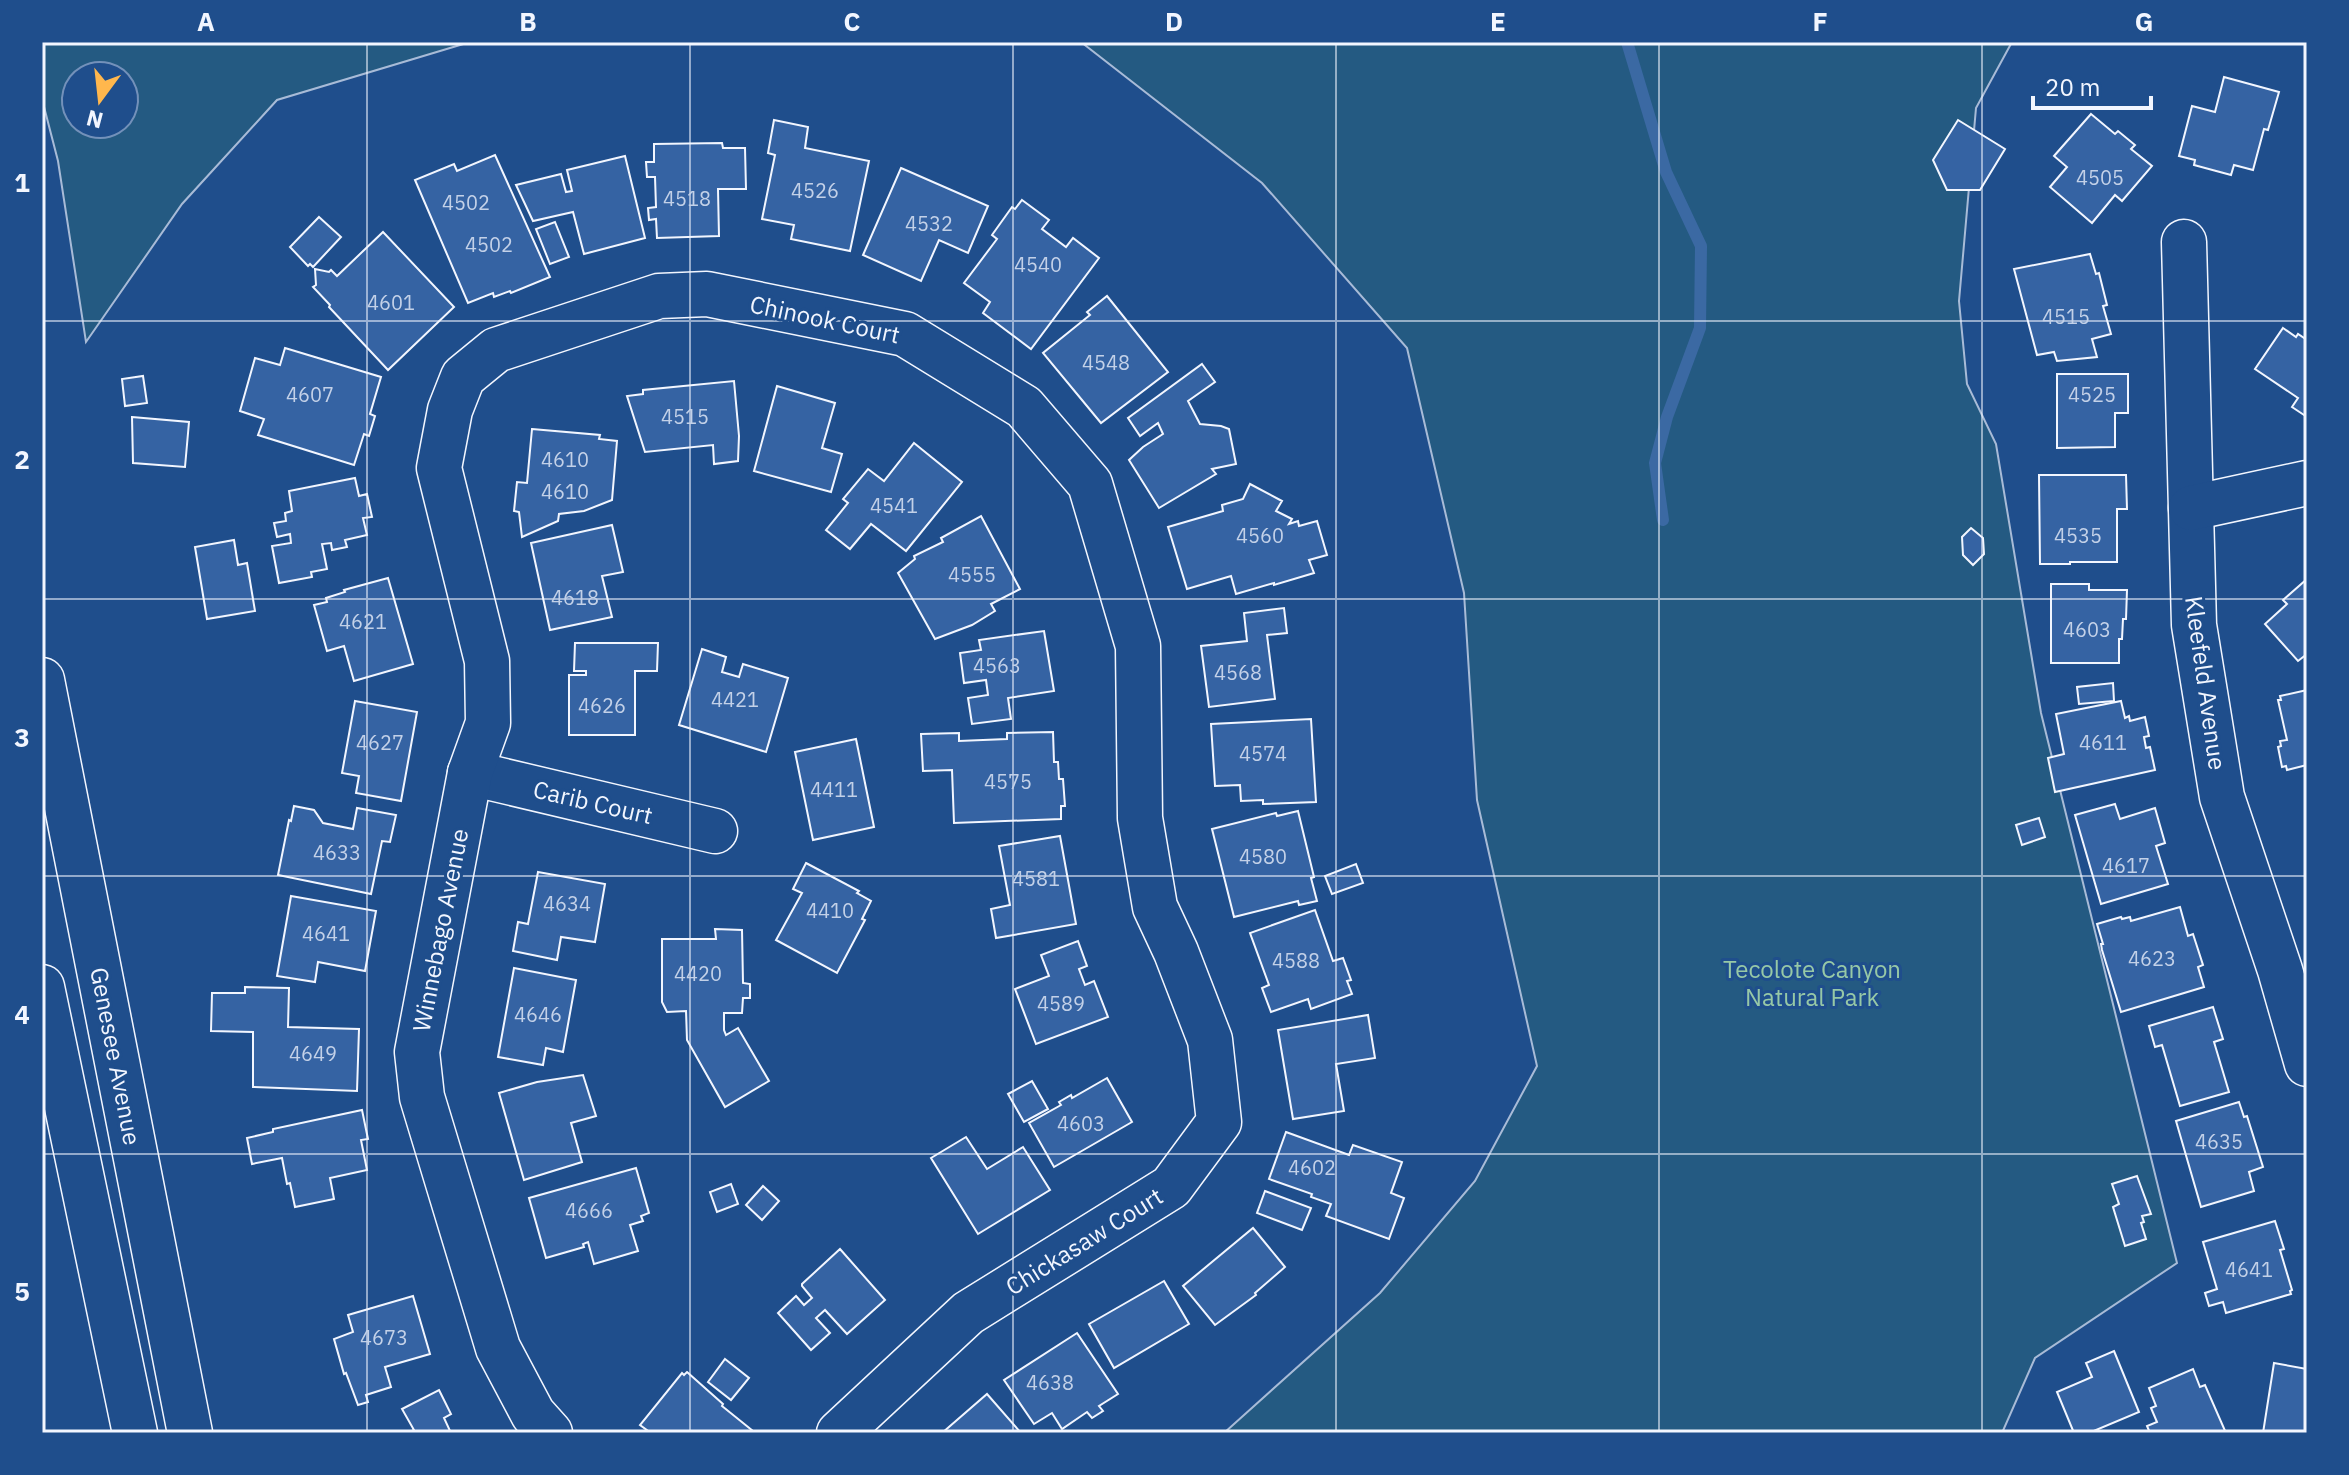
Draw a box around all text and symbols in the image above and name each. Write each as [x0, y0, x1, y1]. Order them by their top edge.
text: A [197, 4, 215, 38]
text: B [519, 4, 537, 38]
text: C [844, 4, 861, 38]
text: D [1165, 4, 1183, 38]
text: E [1490, 4, 1506, 38]
text: F [1812, 4, 1828, 38]
text: G [2135, 4, 2153, 38]
north arrow [60, 60, 140, 140]
scale bar [2033, 60, 2151, 110]
text: 20 m [2045, 71, 2100, 103]
text: N [83, 104, 106, 136]
house number: 4505 [2076, 164, 2124, 191]
text: 1 [14, 165, 30, 199]
house number: 4526 [791, 177, 839, 204]
house number: 4518 [663, 185, 711, 212]
house number: 4502 [442, 189, 490, 216]
house number: 4532 [905, 210, 953, 237]
house number: 4502 [465, 231, 513, 258]
house number: 4540 [1014, 251, 1062, 278]
street label: Chinook Court [747, 287, 903, 351]
house number: 4601 [367, 289, 415, 316]
house number: 4515 [2042, 303, 2090, 330]
house number: 4548 [1082, 349, 1130, 376]
house number: 4607 [286, 381, 334, 408]
house number: 4525 [2068, 381, 2116, 408]
house number: 4515 [661, 403, 709, 430]
text: 2 [14, 442, 30, 476]
house number: 4610 [541, 446, 589, 473]
house number: 4610 [541, 478, 589, 505]
house number: 4541 [870, 492, 918, 519]
house number: 4560 [1236, 522, 1284, 549]
house number: 4535 [2054, 522, 2102, 549]
house number: 4555 [948, 561, 996, 588]
house number: 4618 [551, 584, 599, 611]
street label: Kleefeld Avenue [2178, 594, 2234, 772]
house number: 4621 [339, 608, 387, 635]
house number: 4603 [2063, 616, 2111, 643]
house number: 4563 [973, 652, 1021, 679]
house number: 4568 [1214, 659, 1262, 686]
house number: 4421 [711, 686, 759, 713]
house number: 4626 [578, 692, 626, 719]
text: 3 [14, 720, 30, 754]
house number: 4627 [356, 729, 404, 756]
house number: 4611 [2079, 729, 2127, 756]
house number: 4574 [1239, 740, 1287, 767]
house number: 4575 [984, 768, 1032, 795]
street label: Carib Court [530, 773, 656, 831]
house number: 4411 [810, 776, 858, 803]
street label: Winnebago Avenue [405, 826, 475, 1034]
house number: 4633 [313, 839, 361, 866]
house number: 4580 [1239, 843, 1287, 870]
house number: 4617 [2102, 852, 2150, 879]
house number: 4581 [1012, 865, 1060, 892]
house number: 4634 [543, 890, 591, 917]
house number: 4410 [806, 897, 854, 924]
house number: 4641 [302, 920, 350, 947]
house number: 4623 [2128, 945, 2176, 972]
house number: 4588 [1272, 947, 1320, 974]
park label: Tecolote Canyon Natural Park [1723, 953, 1901, 1013]
house number: 4420 [674, 960, 722, 987]
street label: Genesee Avenue [83, 964, 149, 1148]
house number: 4589 [1037, 990, 1085, 1017]
text: 4 [14, 997, 30, 1031]
house number: 4646 [514, 1001, 562, 1028]
house number: 4649 [289, 1040, 337, 1067]
house number: 4603 [1057, 1110, 1105, 1137]
house number: 4635 [2195, 1128, 2243, 1155]
house number: 4602 [1288, 1154, 1336, 1181]
street label: Chickasaw Court [999, 1180, 1169, 1302]
house number: 4666 [565, 1197, 613, 1224]
house number: 4641 [2225, 1256, 2273, 1283]
text: 5 [14, 1274, 30, 1308]
house number: 4673 [360, 1324, 408, 1351]
house number: 4638 [1026, 1369, 1074, 1396]

